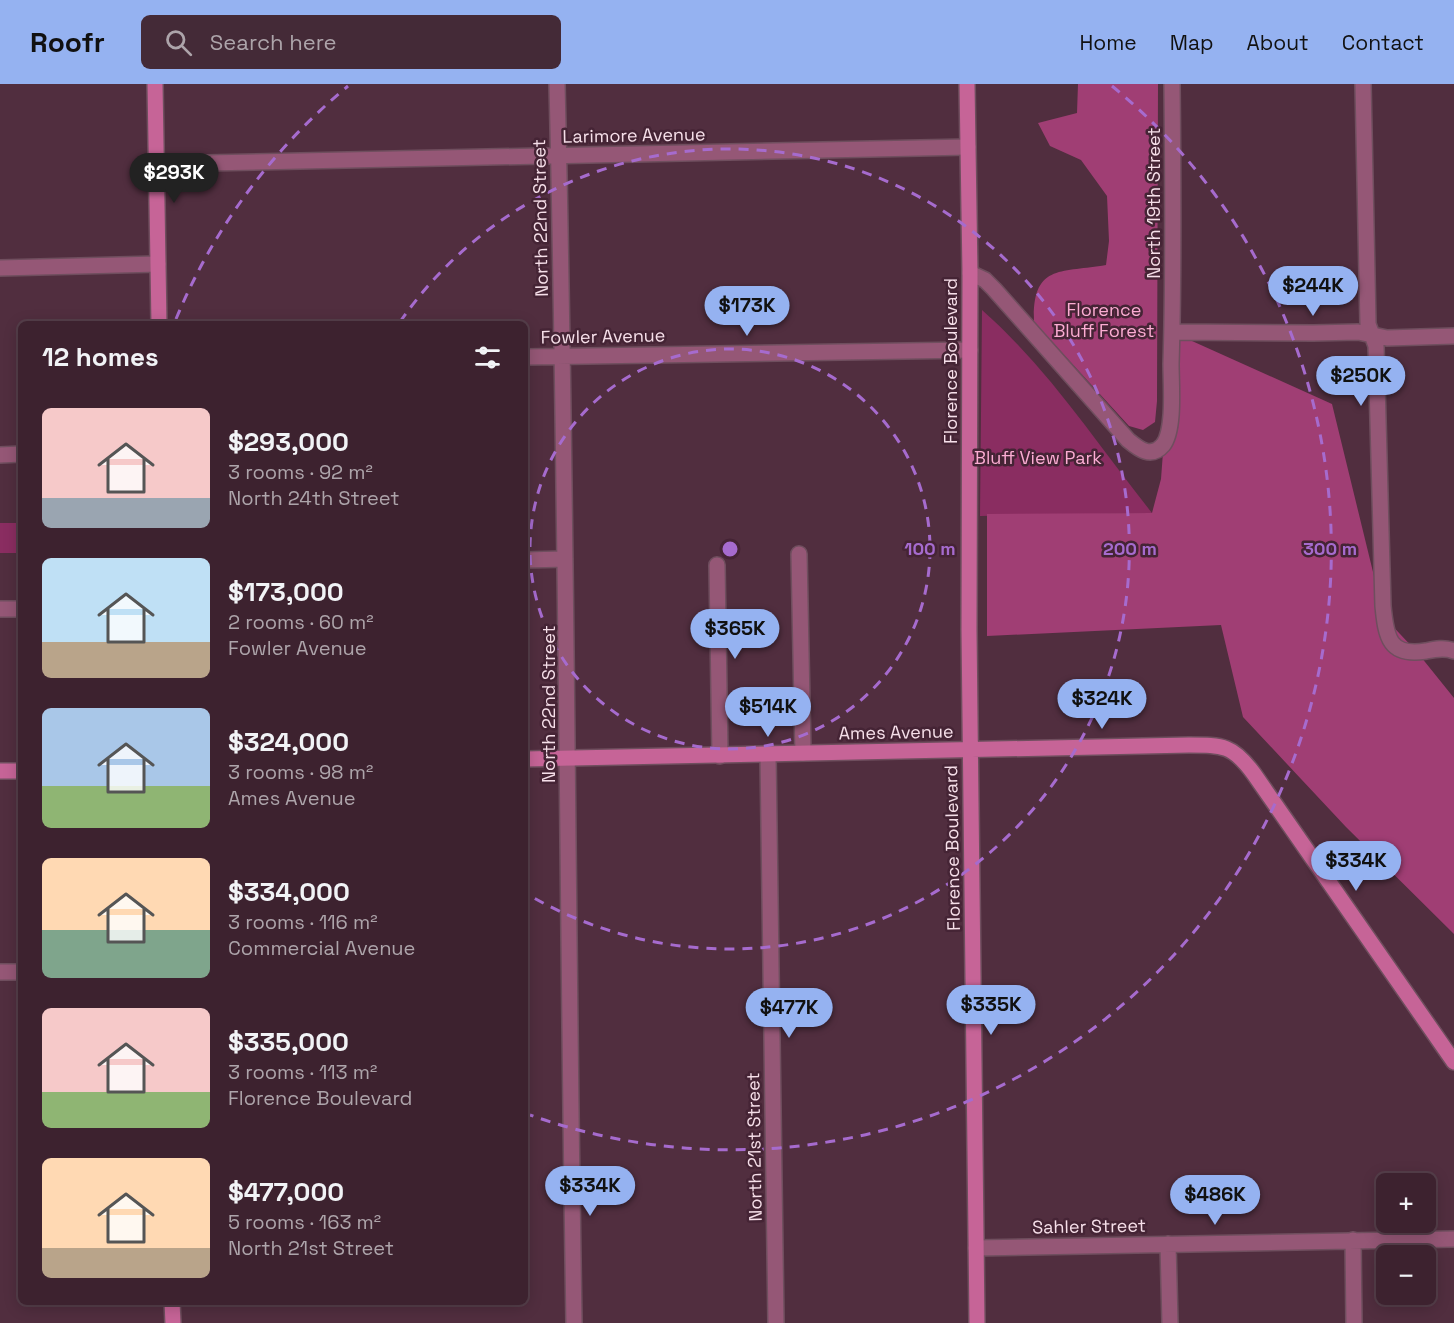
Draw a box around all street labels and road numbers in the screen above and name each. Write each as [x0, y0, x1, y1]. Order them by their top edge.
street label: Larimore Avenue [562, 122, 706, 148]
street label: North 19th Street [1142, 127, 1165, 279]
street label: North 22nd Street [527, 139, 553, 297]
street label: Florence Boulevard [939, 278, 962, 444]
street label: Fowler Avenue [540, 323, 666, 349]
street label: North 22nd Street [537, 625, 560, 783]
street label: Ames Avenue [838, 719, 954, 745]
street label: Florence Boulevard [939, 765, 965, 931]
street label: North 21st Street [741, 1072, 767, 1222]
street label: Sahler Street [1032, 1214, 1146, 1238]

